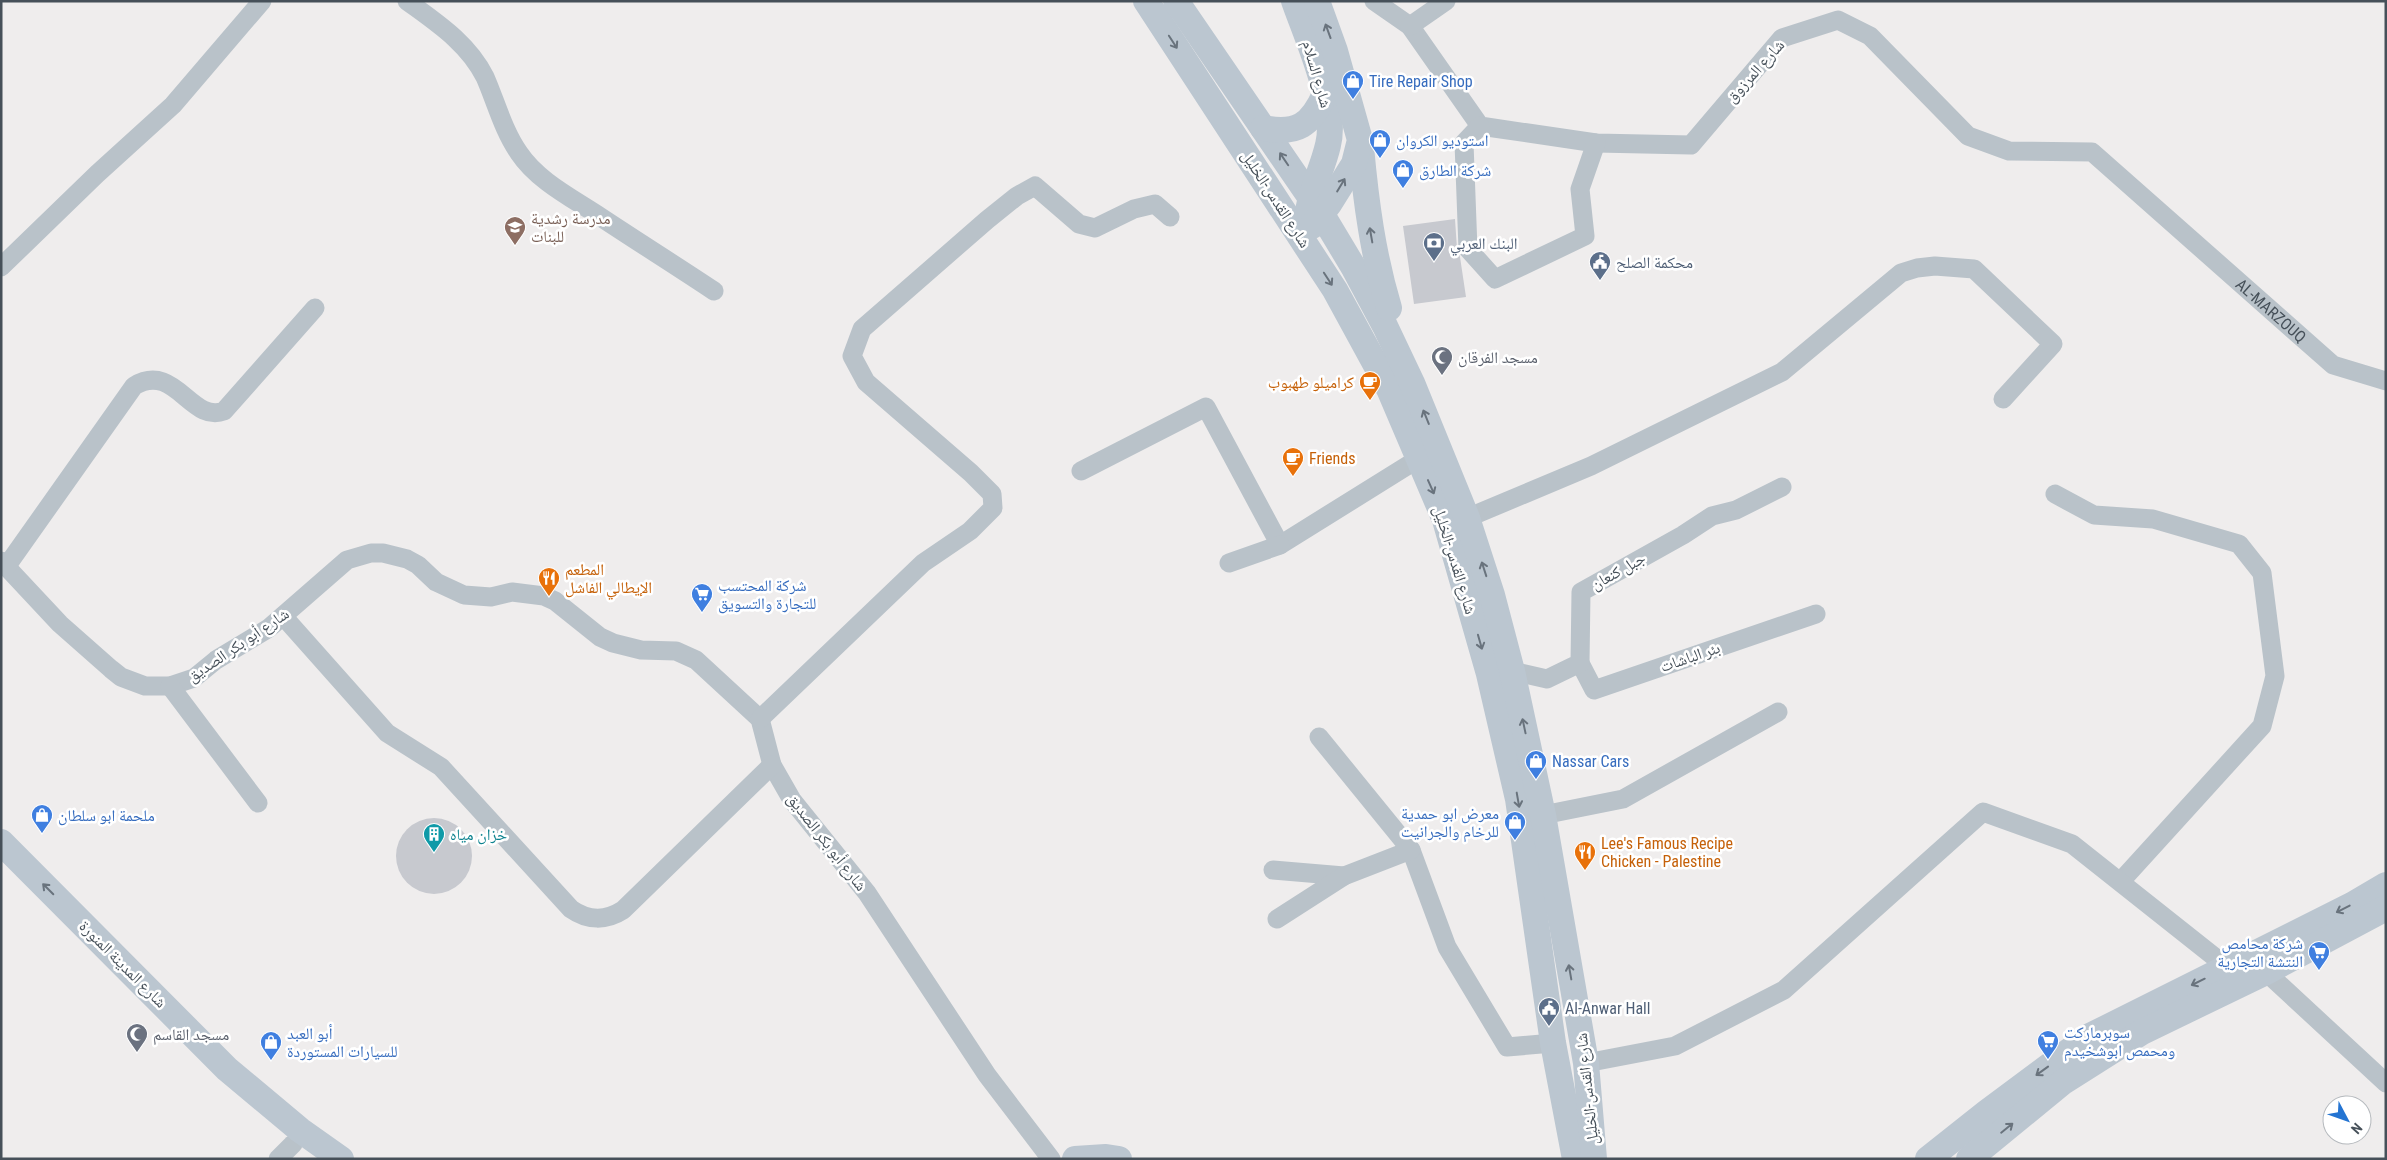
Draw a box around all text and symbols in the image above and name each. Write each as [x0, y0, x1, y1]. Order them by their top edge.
one-way arrow [1323, 24, 1332, 40]
one-way arrow [1167, 35, 1178, 49]
street label: شارع المرزوق [1722, 36, 1789, 107]
street label: شارع السلام [1297, 38, 1336, 110]
shop icon: Tire Repair Shop [1341, 69, 1365, 100]
place label: Tire Repair Shop [1369, 72, 1473, 91]
shop icon: استوديو الكروان [1368, 128, 1392, 159]
place label: استوديو الكروان [1396, 131, 1489, 151]
street label: شارع القدس-الخليل [1237, 147, 1315, 252]
one-way arrow [1279, 152, 1289, 166]
shop icon: شركة الطارق [1391, 158, 1415, 189]
place label: شركة الطارق [1419, 161, 1491, 181]
one-way arrow [1337, 179, 1347, 193]
place label: مدرسة رشدية للبنات [531, 209, 611, 246]
school or university icon: مدرسة رشدية للبنات [503, 215, 527, 246]
one-way arrow [1366, 227, 1376, 243]
bank icon: البنك العربي [1422, 231, 1446, 262]
place label: البنك العربي [1450, 234, 1518, 256]
public building icon: محكمة الصلح [1588, 250, 1612, 281]
place label: محكمة الصلح [1616, 253, 1693, 273]
one-way arrow [1323, 272, 1333, 286]
street label: AL-MARZOUQ [2232, 274, 2310, 346]
mosque icon: مسجد الفرقان [1430, 345, 1454, 376]
place label: مسجد الفرقان [1458, 348, 1538, 368]
cafe icon: كراميلو طهبوب [1358, 370, 1382, 401]
place label: كراميلو طهبوب [1268, 373, 1354, 392]
one-way arrow [1421, 410, 1430, 425]
cafe icon: Friends [1281, 446, 1305, 477]
place label: Friends [1309, 449, 1356, 468]
one-way arrow [1426, 479, 1436, 494]
street label: شارع القدس-الخليل [1429, 504, 1480, 617]
street label: جبل كنعان [1587, 548, 1649, 595]
place label: المطعم الإيطالي الفاشل [565, 560, 652, 600]
one-way arrow [1478, 561, 1488, 577]
restaurant icon: المطعم الإيطالي الفاشل [537, 566, 561, 597]
place label: شركة المحتسب للتجارة والتسويق [718, 576, 816, 614]
supermarket icon: شركة المحتسب للتجارة والتسويق [690, 582, 714, 613]
street label: شارع أبو بكر الصديق [184, 604, 293, 687]
one-way arrow [1476, 633, 1486, 649]
street label: بئر الباشات [1658, 638, 1722, 676]
one-way arrow [1519, 719, 1528, 735]
shop icon: Nassar Cars [1524, 749, 1548, 780]
place label: Nassar Cars [1552, 752, 1629, 771]
street label: شارع أبو بكر الصديق [782, 790, 871, 895]
one-way arrow [1513, 792, 1523, 808]
shop icon: ملحمة ابو سلطان [30, 803, 54, 834]
place label: معرض ابو حمدية للرخام والجرانيت [1401, 804, 1499, 842]
place label: ملحمة ابو سلطان [58, 806, 155, 826]
shop icon: معرض ابو حمدية للرخام والجرانيت [1503, 810, 1527, 841]
building icon: خزان مياه [422, 822, 446, 853]
place label: خزان مياه [450, 825, 507, 845]
place label: Lee's Famous Recipe Chicken - Palestine [1601, 834, 1733, 871]
restaurant icon: Lee's Famous Recipe Chicken - Palestine [1573, 840, 1597, 871]
one-way arrow [42, 883, 54, 895]
one-way arrow [2336, 904, 2351, 914]
street label: شارع المدينة المنورة [75, 917, 170, 1012]
place label: شركة محامص النتشة التجارية [2217, 934, 2303, 971]
supermarket icon: شركة محامص النتشة التجارية [2307, 940, 2331, 971]
one-way arrow [1565, 964, 1575, 980]
one-way arrow [2191, 978, 2206, 988]
public building icon: Al-Anwar Hall [1537, 996, 1561, 1027]
place label: Al-Anwar Hall [1565, 999, 1650, 1018]
mosque icon: مسجد القاسم [125, 1022, 149, 1053]
place label: سوبرماركت ومحمص ابوشخيدم [2064, 1023, 2175, 1061]
place label: أبو العبد للسيارات المستوردة [287, 1024, 398, 1061]
place label: مسجد القاسم [153, 1025, 229, 1045]
supermarket icon: سوبرماركت ومحمص ابوشخيدم [2036, 1029, 2060, 1060]
shop icon: أبو العبد للسيارات المستوردة [259, 1030, 283, 1061]
street label: شارع القدس-الخليل [1572, 1032, 1603, 1146]
one-way arrow [2036, 1066, 2050, 1076]
north arrow [2322, 1095, 2372, 1145]
text: N [2348, 1120, 2366, 1137]
one-way arrow [2000, 1122, 2013, 1133]

